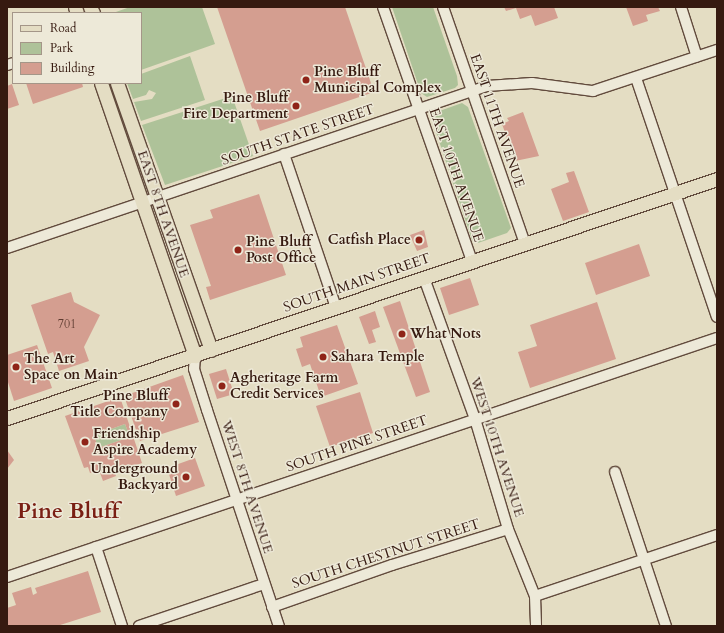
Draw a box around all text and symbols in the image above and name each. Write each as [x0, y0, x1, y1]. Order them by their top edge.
legend [12, 12, 142, 84]
text: Road [50, 20, 76, 36]
text: Park [50, 40, 73, 56]
street label: EAST 11TH AVENUE [466, 52, 528, 190]
text: Building [50, 60, 94, 76]
place label: Pine Bluff Municipal Complex [314, 64, 442, 96]
marker: Pine Bluff Municipal Complex [301, 75, 311, 85]
place label: Pine Bluff Fire Department [183, 90, 288, 122]
street label: SOUTH STATE STREET [219, 101, 377, 169]
marker: Pine Bluff Fire Department [291, 101, 301, 111]
street label: EAST 10TH AVENUE [425, 106, 487, 244]
street label: EAST 8TH AVENUE [133, 148, 193, 280]
place label: Catfish Place [328, 232, 411, 248]
place label: Pine Bluff Post Office [246, 234, 316, 266]
marker: Catfish Place [414, 235, 424, 245]
marker: Pine Bluff Post Office [233, 245, 243, 255]
street label: SOUTH MAIN STREET [281, 250, 433, 316]
house number: 701 [58, 318, 76, 332]
place label: What Nots [410, 326, 481, 342]
marker: What Nots [397, 329, 407, 339]
place label: Sahara Temple [331, 349, 425, 365]
place label: The Art Space on Main [24, 351, 118, 384]
marker: Sahara Temple [318, 352, 328, 362]
marker: The Art Space on Main [11, 362, 21, 372]
place label: Agheritage Farm Credit Services [230, 370, 338, 402]
street label: WEST 10TH AVENUE [466, 375, 528, 519]
marker: Agheritage Farm Credit Services [217, 381, 227, 391]
place label: Pine Bluff Title Company [70, 388, 168, 420]
marker: Pine Bluff Title Company [171, 399, 181, 409]
street label: SOUTH PINE STREET [284, 412, 430, 476]
street label: WEST 8TH AVENUE [218, 418, 276, 556]
place label: Friendship Aspire Academy [93, 426, 197, 458]
marker: Friendship Aspire Academy [80, 437, 90, 447]
place label: Underground Backyard [91, 461, 178, 494]
marker: Underground Backyard [181, 472, 191, 482]
district label: Pine Bluff [17, 499, 119, 525]
street label: SOUTH CHESTNUT STREET [290, 516, 482, 592]

